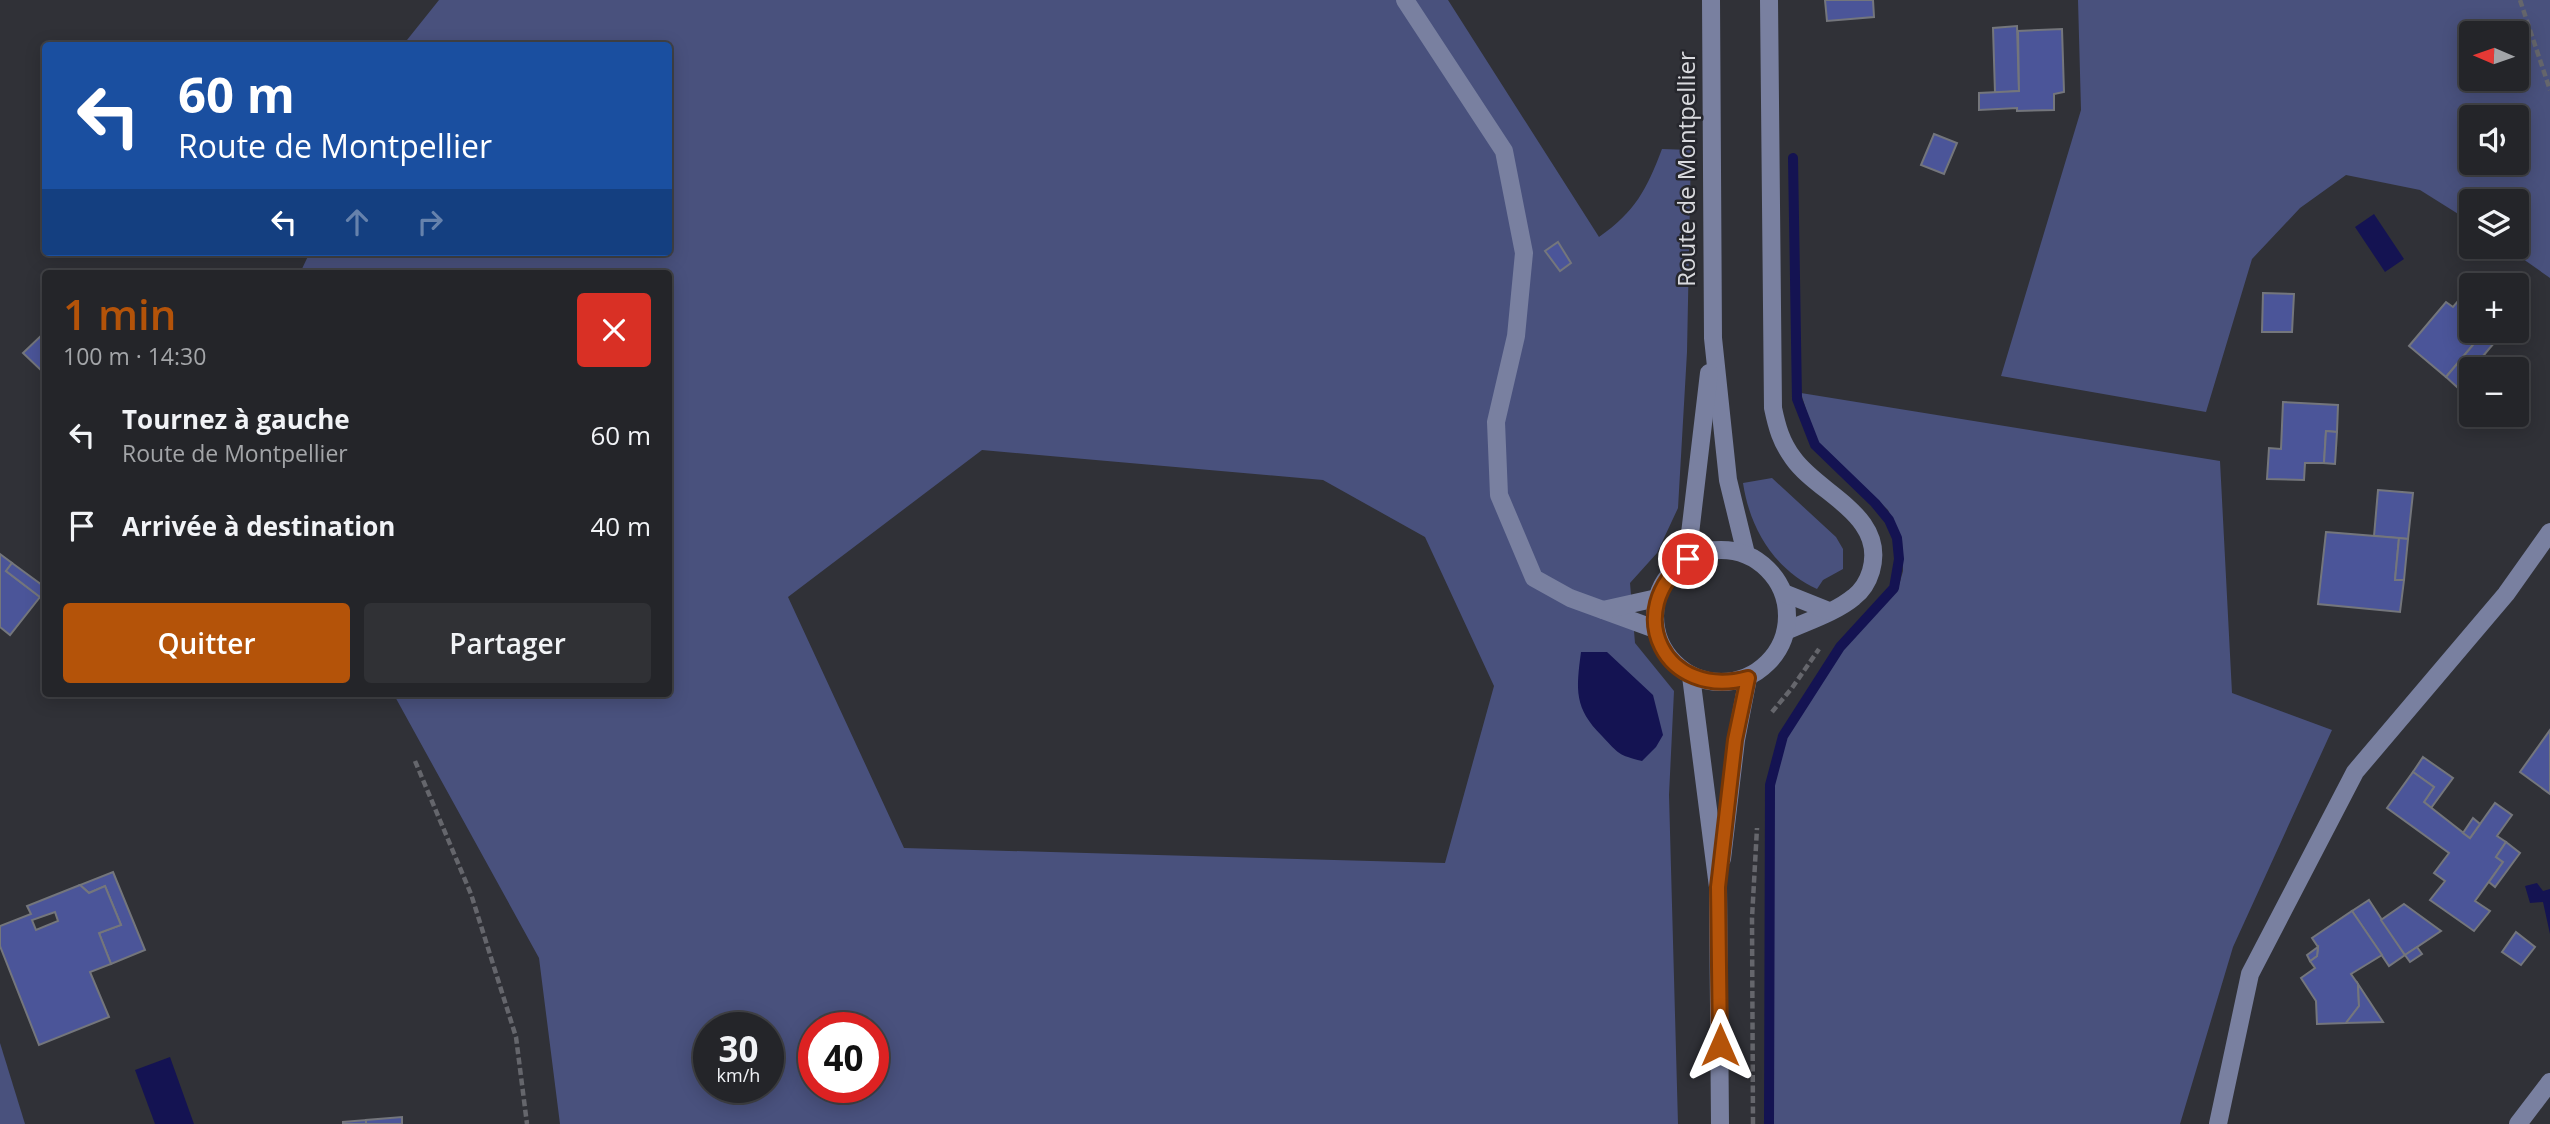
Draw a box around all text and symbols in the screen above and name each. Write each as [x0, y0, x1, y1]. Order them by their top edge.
north arrow [2459, 21, 2529, 91]
map controls [2459, 21, 2529, 427]
street label: Route de Montpellier [1669, 51, 1702, 287]
text: 60 m [178, 61, 295, 127]
icon: left [63, 70, 154, 161]
button: sound [2459, 105, 2529, 175]
text: Route de Montpellier [178, 124, 492, 167]
button: layers [2459, 189, 2529, 259]
icon: left [265, 203, 303, 241]
icon: ahead [338, 203, 376, 241]
icon: right [411, 203, 449, 241]
button: + [2459, 273, 2529, 343]
text: 1 min [63, 285, 176, 342]
button: close [577, 293, 651, 367]
text: 100 m · 14:30 [63, 340, 206, 372]
button: − [2459, 357, 2529, 427]
text: Tournez à gauche [122, 401, 350, 437]
icon: left [63, 416, 101, 454]
text: 60 m [590, 417, 651, 453]
text: Route de Montpellier [122, 437, 348, 469]
icon: arrive [63, 507, 101, 545]
text: Arrivée à destination [122, 508, 395, 544]
text: 40 m [590, 508, 651, 544]
pin [1658, 529, 1718, 589]
icon: arrive [1669, 540, 1707, 578]
button: Quitter [63, 603, 350, 683]
button: Partager [364, 603, 651, 683]
position arrow [1683, 1008, 1757, 1082]
speed limit sign: 40 [798, 1012, 889, 1103]
text: 30 [718, 1025, 759, 1072]
text: km/h [717, 1063, 760, 1087]

